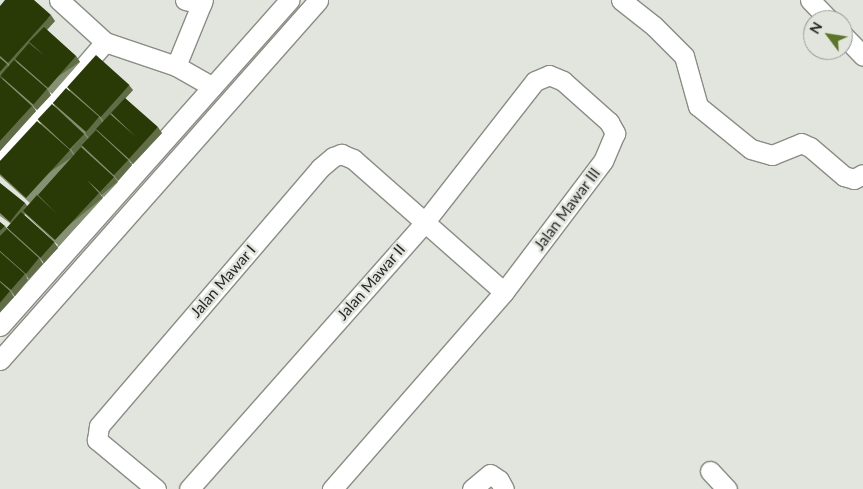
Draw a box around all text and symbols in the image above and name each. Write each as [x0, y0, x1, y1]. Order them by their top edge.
north arrow [803, 10, 853, 60]
text: N [806, 19, 826, 37]
street label: Jalan Mawar III [530, 164, 604, 254]
street label: Jalan Mawar II [333, 240, 409, 324]
street label: Jalan Mawar I [187, 241, 259, 321]

